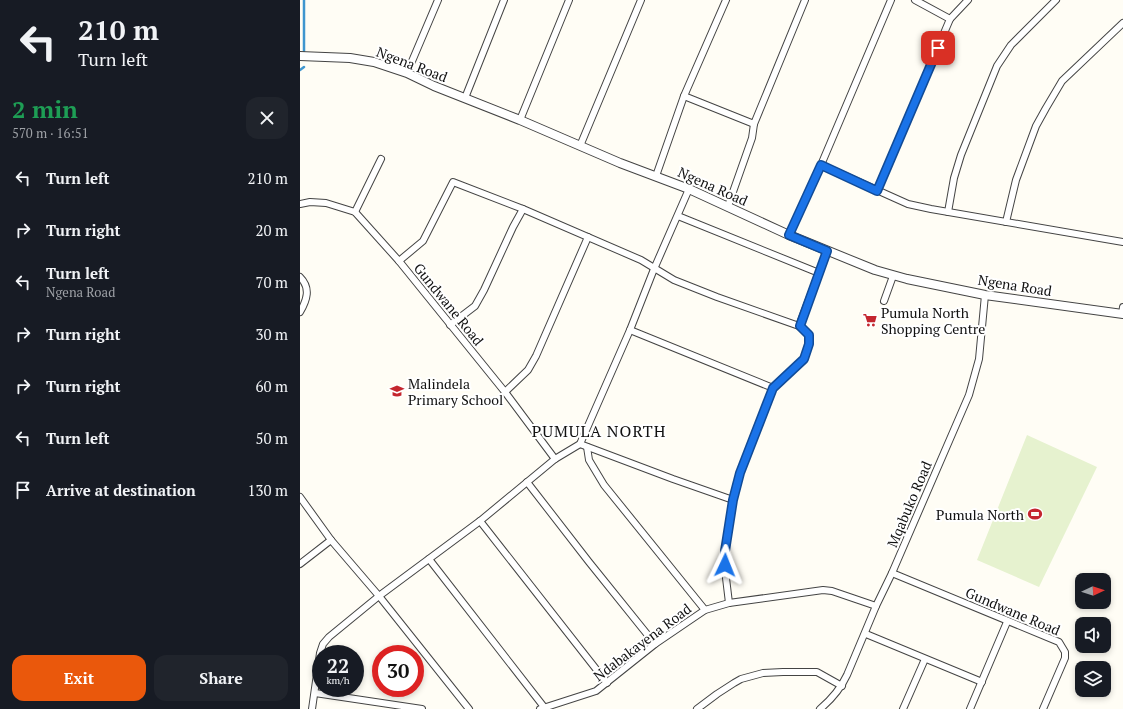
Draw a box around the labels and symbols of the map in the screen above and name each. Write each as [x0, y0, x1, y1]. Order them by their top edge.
pin [921, 31, 955, 65]
street label: Ngena Road [374, 42, 450, 86]
street label: Ngena Road [675, 162, 751, 210]
street label: Gundwane Road [410, 259, 488, 349]
street label: Ngena Road [977, 270, 1054, 300]
place label: Pumula North Shopping Centre [881, 303, 985, 338]
supermarket icon: Pumula North Shopping Centre [862, 312, 878, 328]
place label: Malindela Primary School [408, 374, 503, 409]
school or university icon: Malindela Primary School [389, 383, 405, 399]
district label: PUMULA NORTH [532, 420, 666, 442]
street label: Mqabuko Road [882, 458, 936, 550]
place label: Pumula North [936, 505, 1024, 524]
sports icon: Pumula North [1027, 506, 1043, 522]
position arrow [704, 544, 746, 586]
north arrow [1075, 573, 1111, 609]
street label: Gundwane Road [963, 583, 1063, 640]
street label: Ndabakayena Road [589, 599, 695, 685]
speed limit sign: 30 [372, 645, 424, 697]

